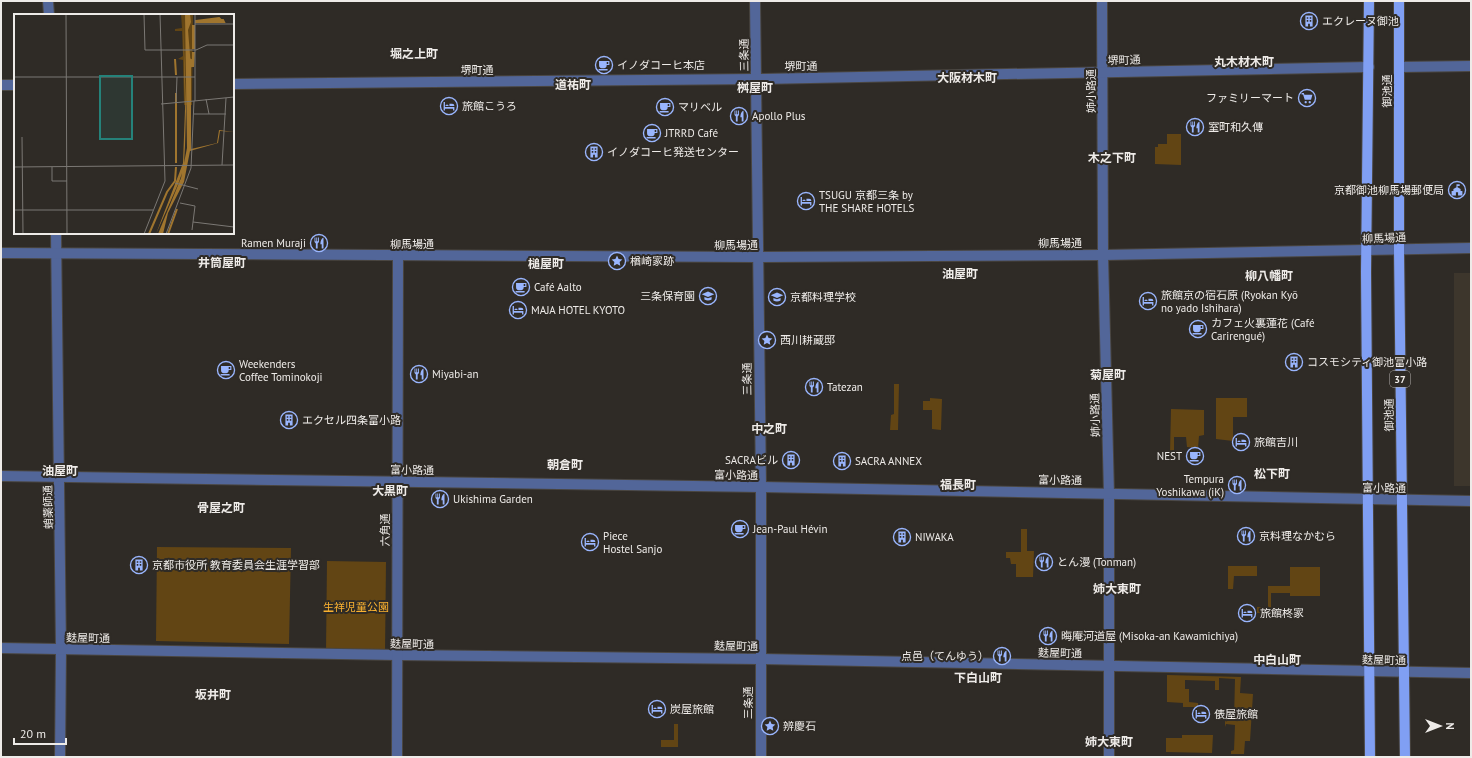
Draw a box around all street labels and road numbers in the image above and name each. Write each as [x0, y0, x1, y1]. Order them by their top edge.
street label: 三条通 [737, 38, 751, 72]
street label: 堺町通 [1107, 52, 1141, 68]
street label: 堺町通 [784, 59, 818, 73]
street label: 堺町通 [461, 63, 494, 77]
street label: 姉小路通 [1084, 69, 1098, 113]
street label: 御池通 [1380, 75, 1394, 109]
street label: 柳馬場通 [1362, 230, 1406, 246]
street label: 柳馬場通 [1038, 236, 1082, 250]
street label: 柳馬場通 [390, 237, 434, 251]
street label: 柳馬場通 [714, 238, 758, 252]
street label: 三条通 [740, 362, 754, 396]
road number: 37 [1390, 371, 1410, 387]
street label: 姉小路通 [1088, 393, 1102, 437]
street label: 御池通 [1382, 398, 1396, 433]
street label: 富小路通 [390, 463, 434, 477]
street label: 富小路通 [714, 468, 758, 482]
street label: 富小路通 [1038, 473, 1082, 487]
street label: 富小路通 [1362, 481, 1406, 495]
street label: 蛸薬師通 [41, 485, 55, 529]
street label: 六角通 [378, 514, 392, 547]
street label: 麩屋町通 [66, 631, 110, 645]
street label: 麩屋町通 [390, 637, 434, 651]
street label: 麩屋町通 [714, 639, 758, 653]
street label: 麩屋町通 [1038, 646, 1082, 660]
street label: 麩屋町通 [1362, 653, 1406, 667]
street label: 三条通 [741, 687, 755, 720]

